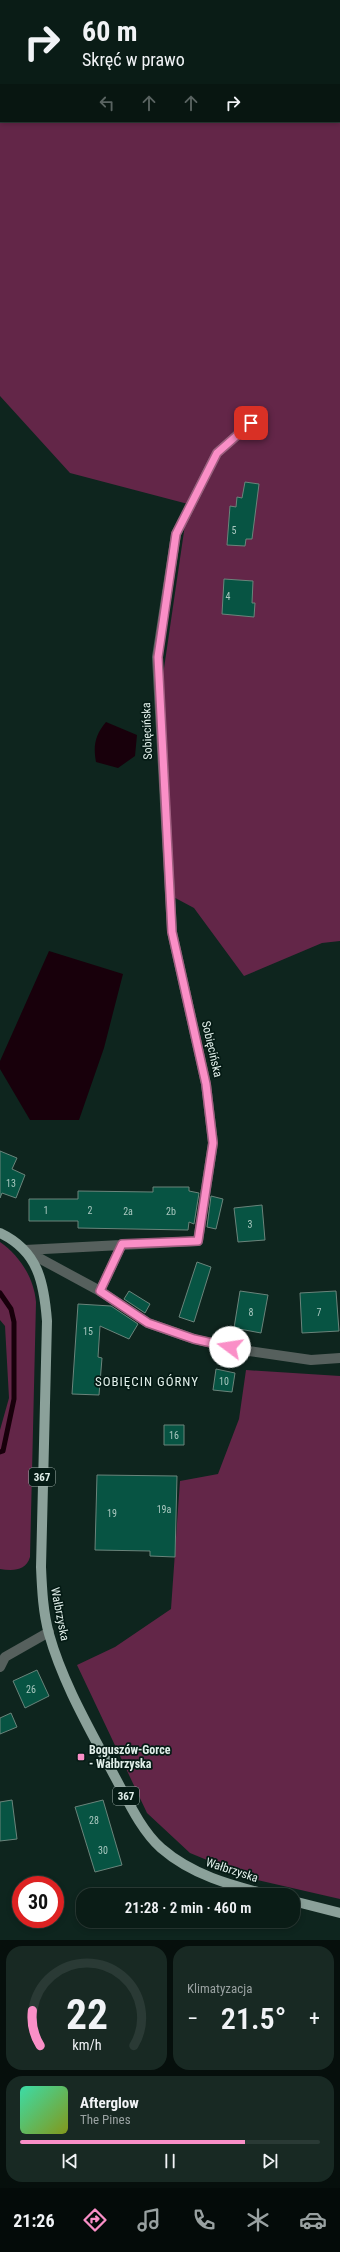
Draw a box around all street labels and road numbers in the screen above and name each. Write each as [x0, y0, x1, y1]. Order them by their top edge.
street label: Sobięcińska [139, 702, 155, 760]
street label: Sobięcińska [199, 1020, 225, 1079]
road number: 367 [29, 1468, 55, 1486]
street label: Wałbrzyska [48, 1586, 72, 1642]
road number: 367 [113, 1787, 139, 1805]
street label: Wałbrzyska [204, 1855, 260, 1885]

